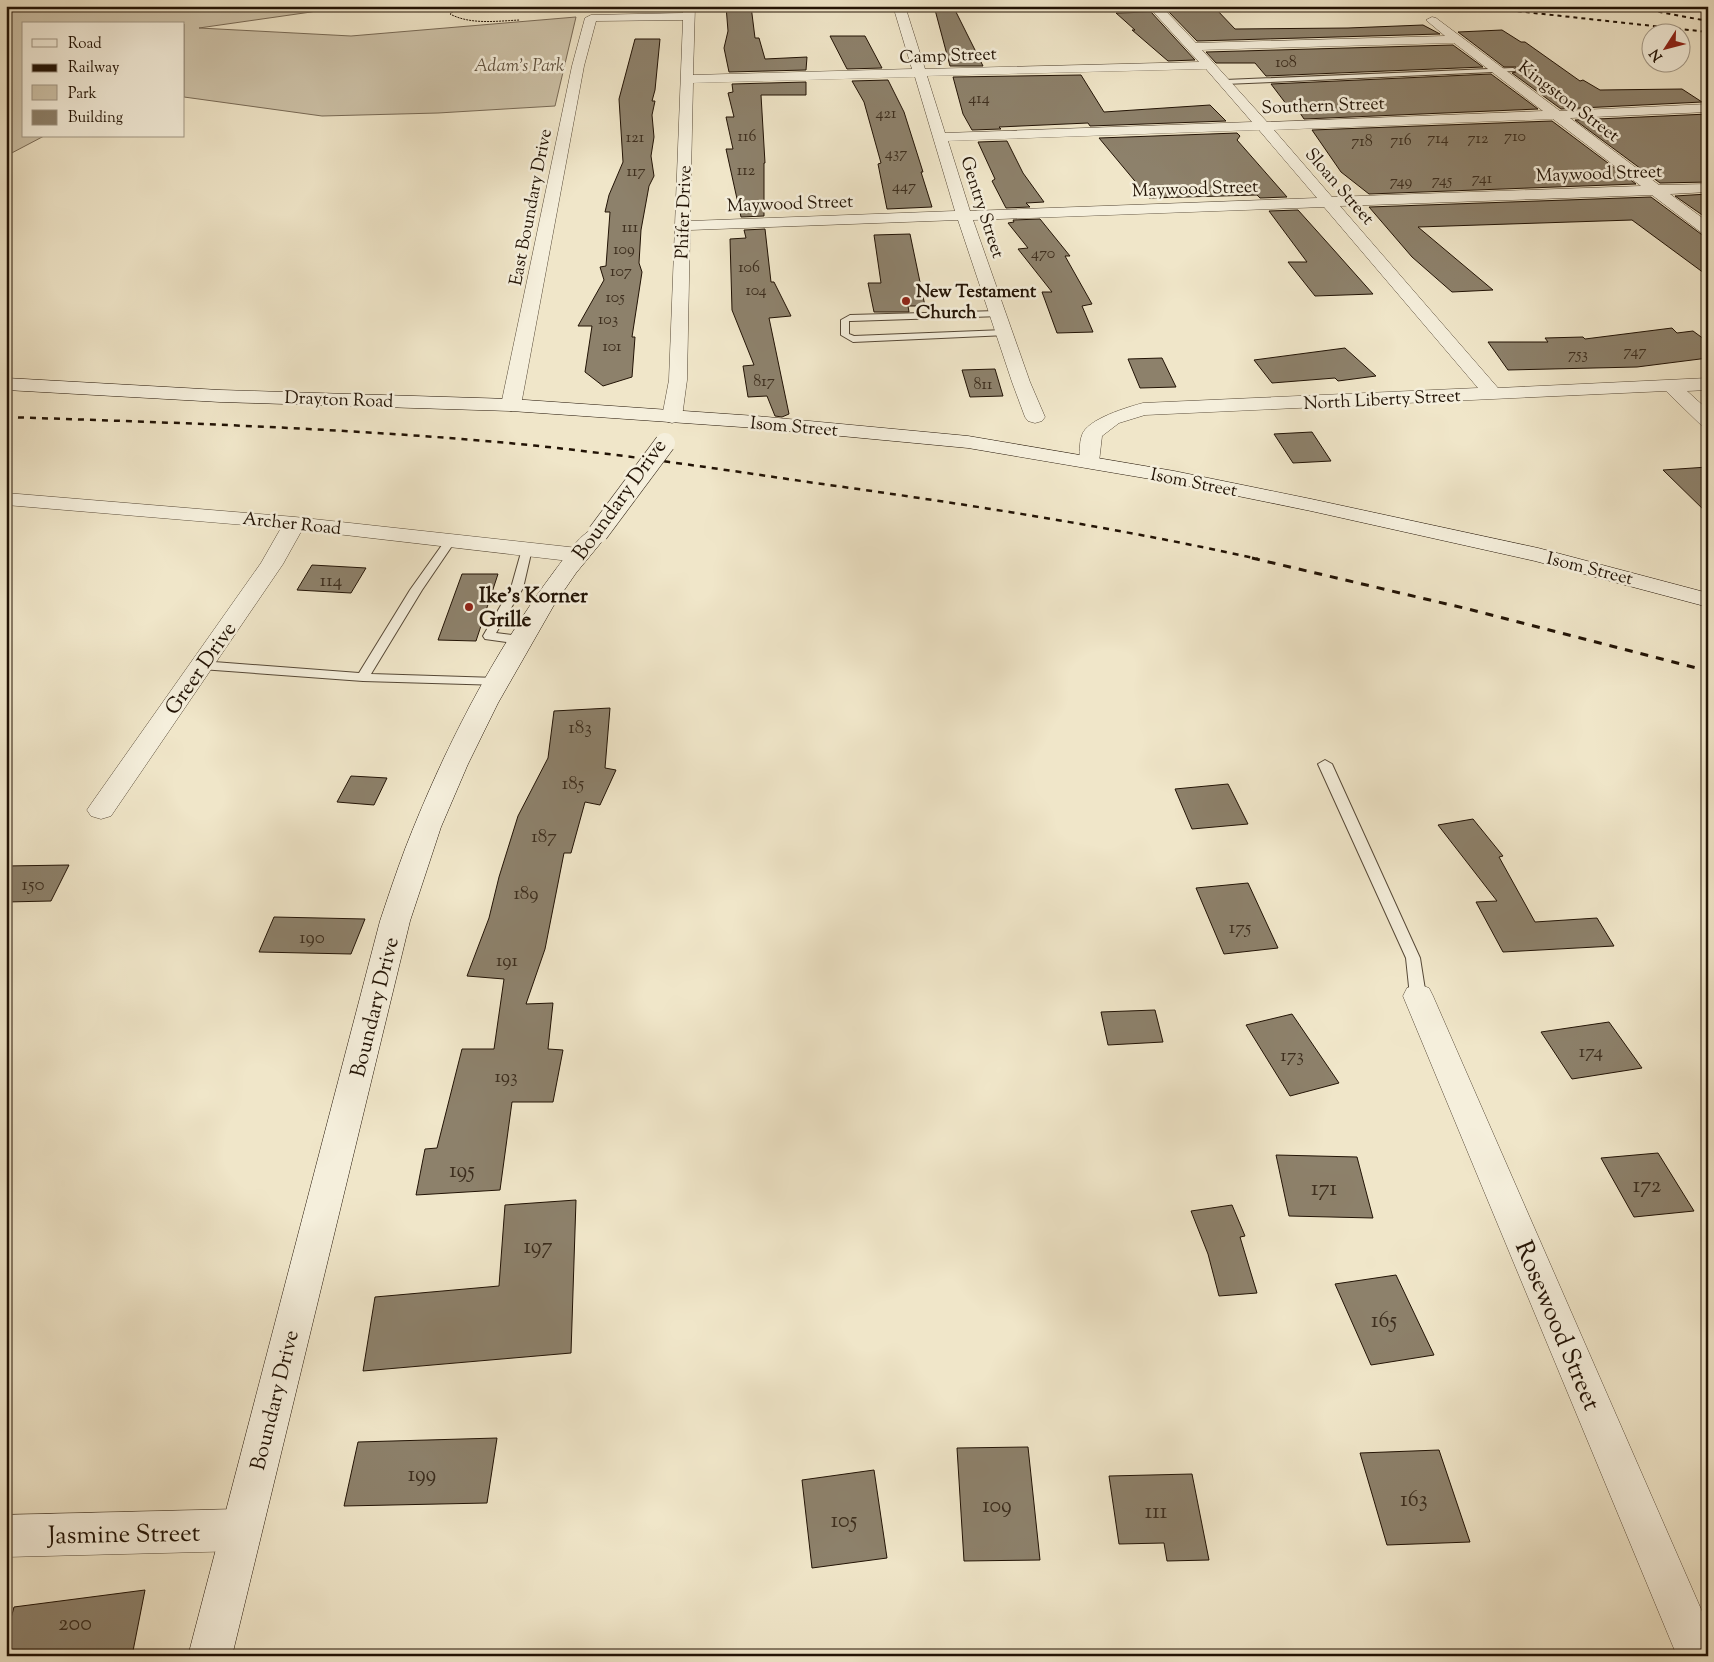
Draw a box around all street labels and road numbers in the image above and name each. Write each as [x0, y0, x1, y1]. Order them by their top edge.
street label: Camp Street [899, 42, 997, 72]
street label: Kingston Street [1511, 56, 1624, 150]
street label: Southern Street [1261, 92, 1385, 122]
street label: East Boundary Drive [504, 127, 560, 288]
street label: Sloan Street [1298, 143, 1379, 232]
street label: Gentry Street [952, 153, 1010, 262]
street label: Maywood Street [1535, 160, 1663, 190]
street label: Phifer Drive [670, 165, 700, 259]
street label: Maywood Street [1131, 175, 1259, 205]
street label: Maywood Street [726, 190, 854, 220]
street label: North Liberty Street [1303, 384, 1461, 418]
street label: Drayton Road [284, 386, 394, 416]
street label: Isom Street [749, 411, 839, 445]
street label: Boundary Drive [566, 433, 675, 567]
street label: Isom Street [1148, 463, 1239, 505]
street label: Archer Road [241, 507, 342, 543]
street label: Isom Street [1544, 547, 1635, 593]
street label: Greer Drive [159, 617, 245, 722]
street label: Boundary Drive [344, 934, 408, 1081]
street label: Rosewood Street [1504, 1236, 1608, 1417]
street label: Boundary Drive [244, 1327, 308, 1474]
street label: Jasmine Street [46, 1517, 201, 1555]

